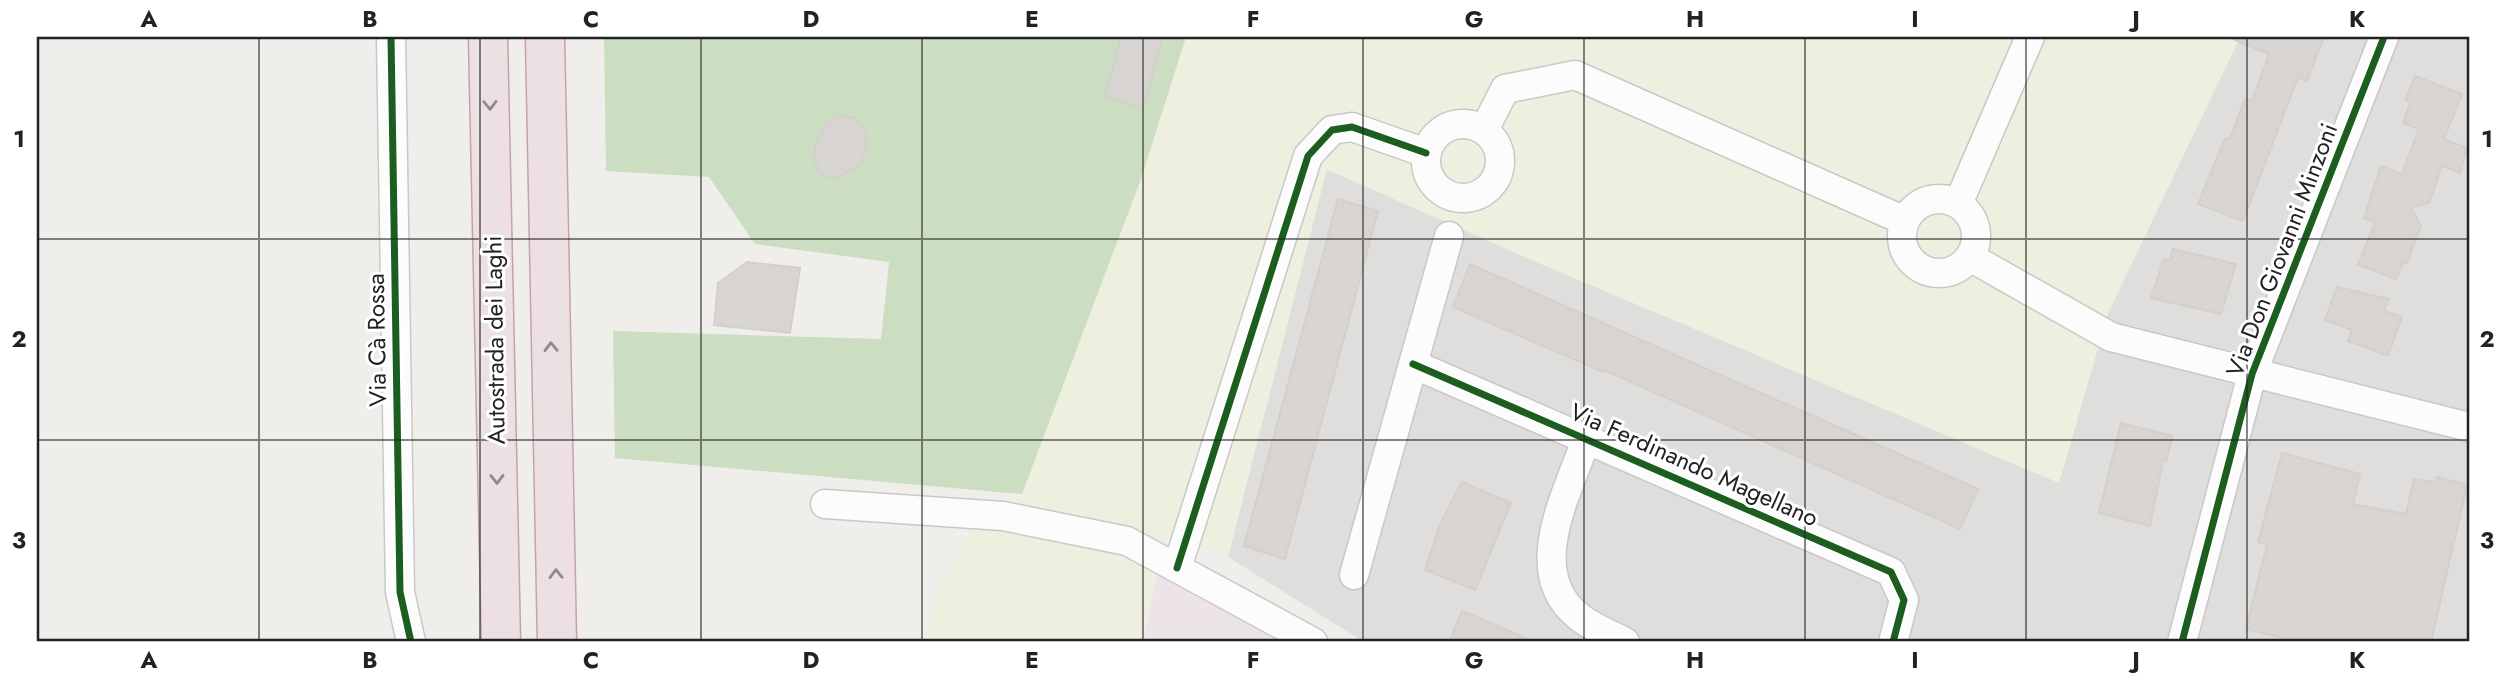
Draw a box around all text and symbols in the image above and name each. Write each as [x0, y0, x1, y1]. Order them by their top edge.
text: A [140, 2, 158, 36]
text: B [362, 2, 378, 36]
text: C [583, 2, 599, 36]
text: D [803, 2, 820, 36]
text: E [1025, 2, 1039, 36]
text: F [1247, 2, 1259, 36]
text: G [1465, 2, 1483, 36]
text: H [1686, 2, 1704, 36]
text: I [1911, 2, 1919, 36]
text: J [2128, 2, 2140, 36]
text: K [2349, 2, 2366, 36]
one-way arrow [482, 100, 497, 111]
street label: Via Don Giovanni Minzoni [2217, 118, 2346, 382]
text: 1 [13, 122, 25, 156]
text: 1 [2481, 122, 2493, 156]
street label: Autostrada dei Laghi [475, 235, 514, 445]
street label: Via Cà Rossa [358, 273, 395, 407]
text: 2 [11, 322, 27, 356]
text: 2 [2479, 322, 2495, 356]
one-way arrow [544, 341, 559, 352]
street label: Via Ferdinando Magellano [1564, 394, 1824, 535]
one-way arrow [490, 474, 505, 485]
text: 3 [12, 523, 26, 557]
text: 3 [2480, 523, 2494, 557]
one-way arrow [548, 568, 563, 579]
text: A [140, 643, 158, 677]
text: B [362, 643, 378, 677]
text: C [583, 643, 599, 677]
text: D [803, 643, 820, 677]
text: E [1025, 643, 1039, 677]
text: F [1247, 643, 1259, 677]
text: G [1465, 643, 1483, 677]
text: H [1686, 643, 1704, 677]
text: I [1911, 643, 1919, 677]
text: J [2128, 643, 2140, 677]
text: K [2349, 643, 2366, 677]

